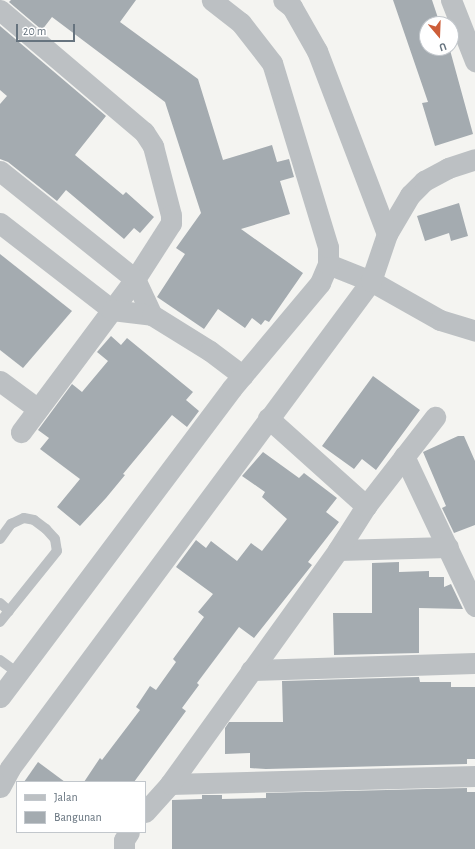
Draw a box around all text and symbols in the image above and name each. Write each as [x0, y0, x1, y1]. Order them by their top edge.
scale bar [18, 16, 77, 42]
north arrow [419, 16, 459, 56]
text: 20 m [23, 25, 46, 37]
text: U [438, 41, 448, 53]
legend [16, 781, 146, 833]
text: Jalan [54, 791, 78, 803]
text: Bangunan [54, 811, 102, 823]

